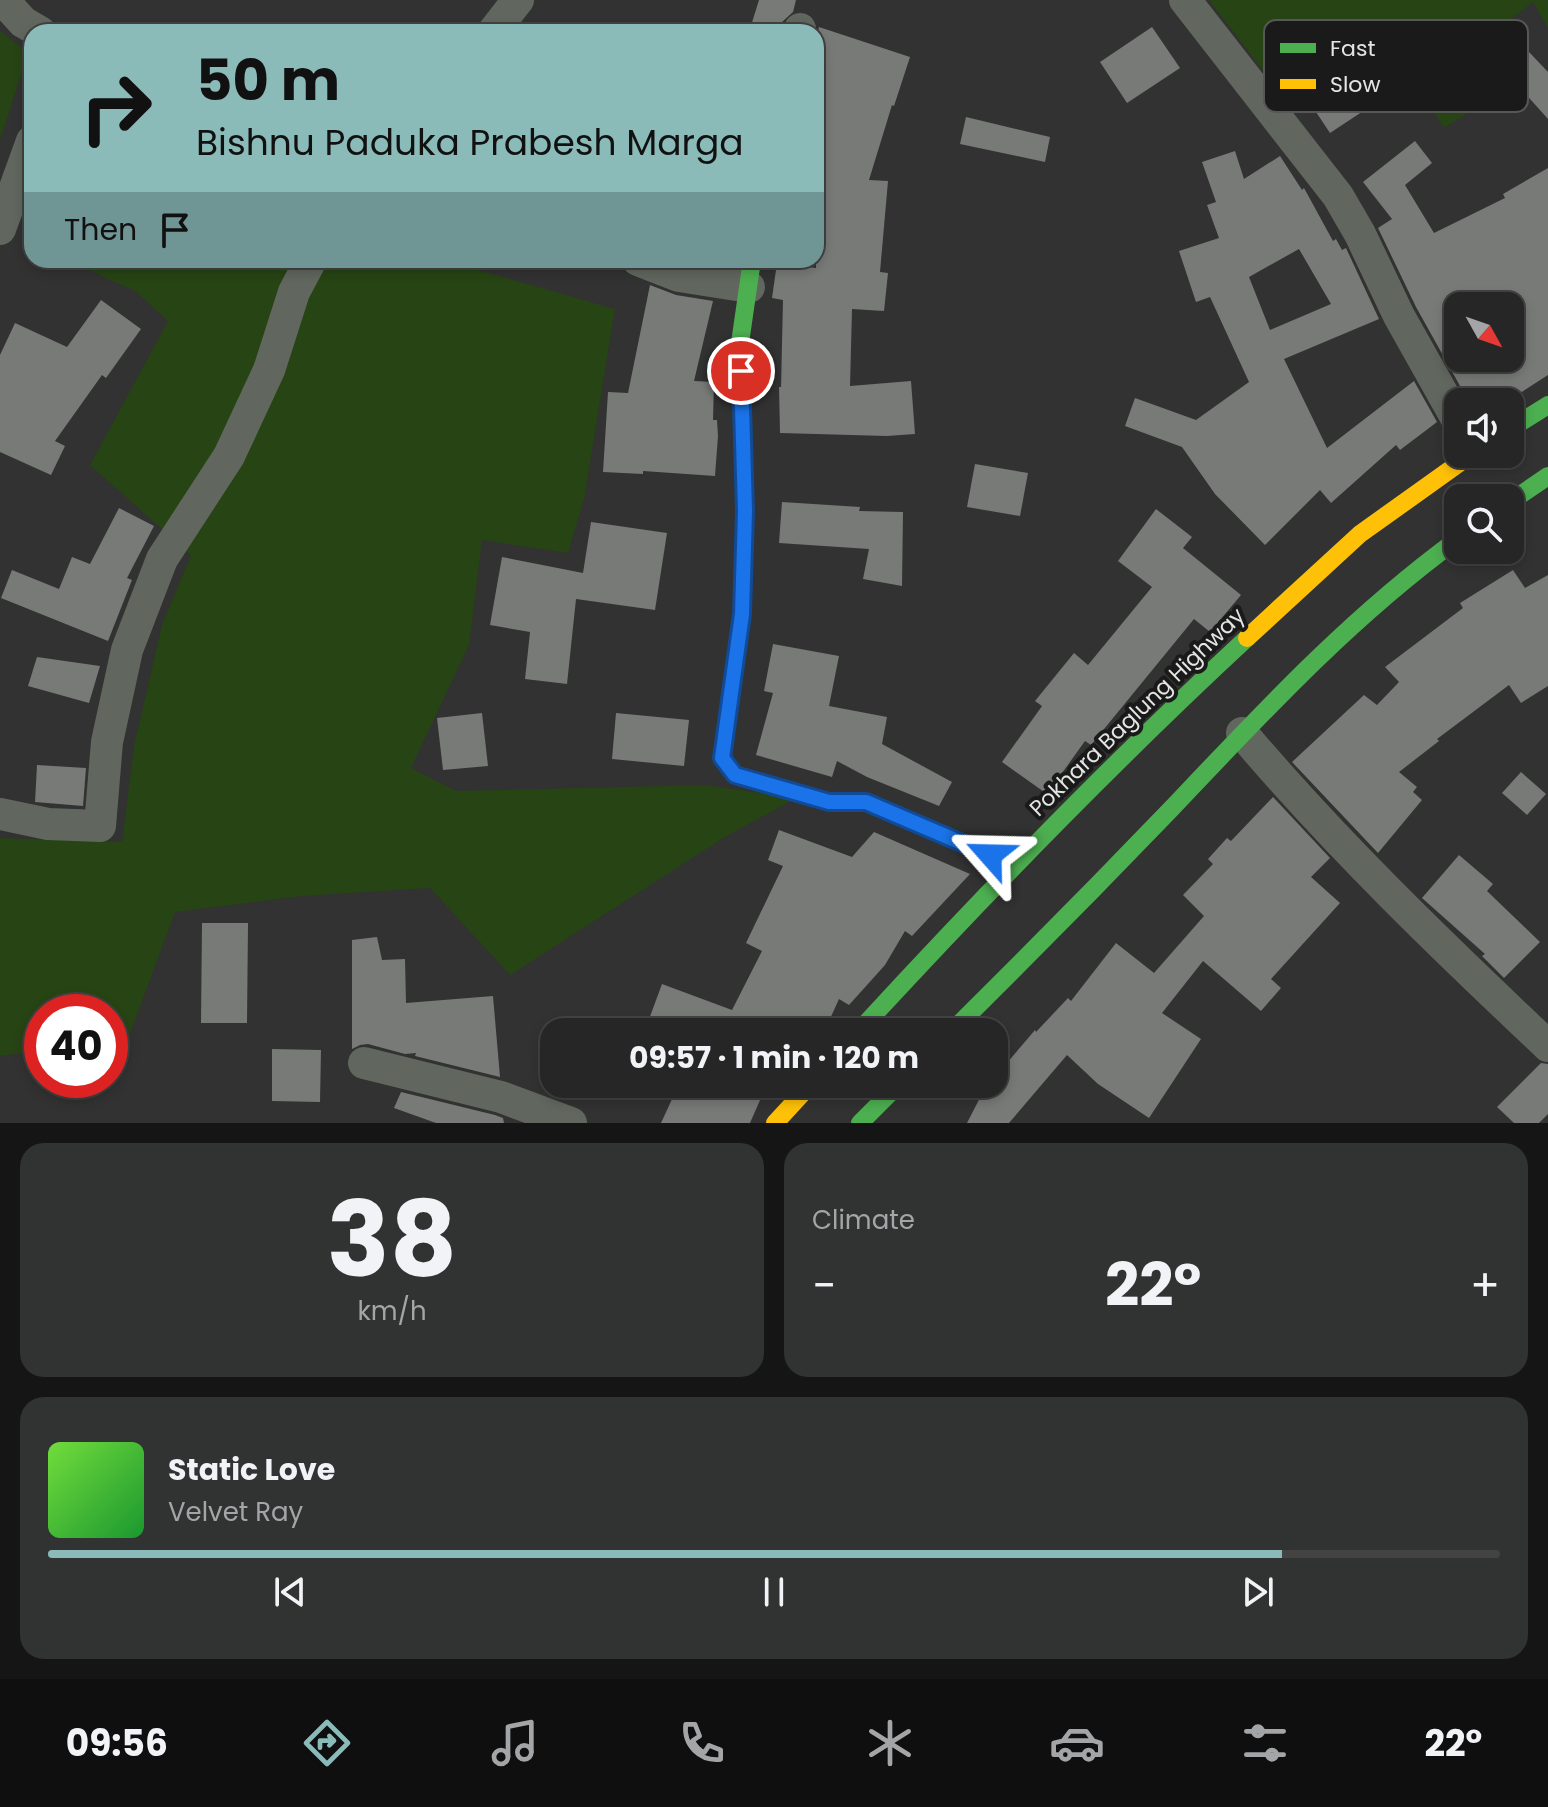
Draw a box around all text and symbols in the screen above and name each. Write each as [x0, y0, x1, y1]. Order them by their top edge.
legend [1264, 20, 1528, 112]
text: Fast [1330, 33, 1375, 64]
text: 50 m [196, 41, 340, 120]
icon: right [64, 56, 168, 160]
text: Slow [1330, 69, 1380, 100]
text: Bishnu Paduka Prabesh Marga [196, 117, 744, 168]
text: Then [64, 208, 137, 251]
icon: arrive [153, 208, 197, 252]
north arrow [1444, 292, 1524, 372]
map controls [1444, 292, 1524, 564]
pin [707, 337, 775, 405]
icon: arrive [719, 349, 763, 393]
button: sound [1444, 388, 1524, 468]
button: search [1444, 484, 1524, 564]
street label: Pokhara Baglung Highway [1022, 600, 1252, 823]
position arrow [948, 813, 1032, 897]
speed limit sign: 40 [24, 994, 128, 1098]
text: 09:57 · 1 min · 120 m [629, 1036, 919, 1079]
text: 38 [327, 1167, 457, 1312]
text: Climate [812, 1202, 915, 1238]
text: 22° [1105, 1243, 1201, 1327]
text: − [812, 1255, 836, 1316]
text: + [1470, 1255, 1500, 1316]
text: km/h [357, 1293, 427, 1329]
text: Static Love [168, 1448, 335, 1491]
text: Velvet Ray [168, 1494, 303, 1530]
icon: previous [268, 1570, 312, 1614]
icon: pause [752, 1570, 796, 1614]
icon: next [1236, 1570, 1280, 1614]
icon: directions [299, 1715, 355, 1771]
icon: music [487, 1715, 543, 1771]
icon: phone [674, 1715, 730, 1771]
icon: climate [862, 1715, 918, 1771]
icon: car [1049, 1715, 1105, 1771]
icon: filters [1237, 1715, 1293, 1771]
text: 09:56 [66, 1718, 168, 1769]
text: 22° [1424, 1718, 1482, 1769]

